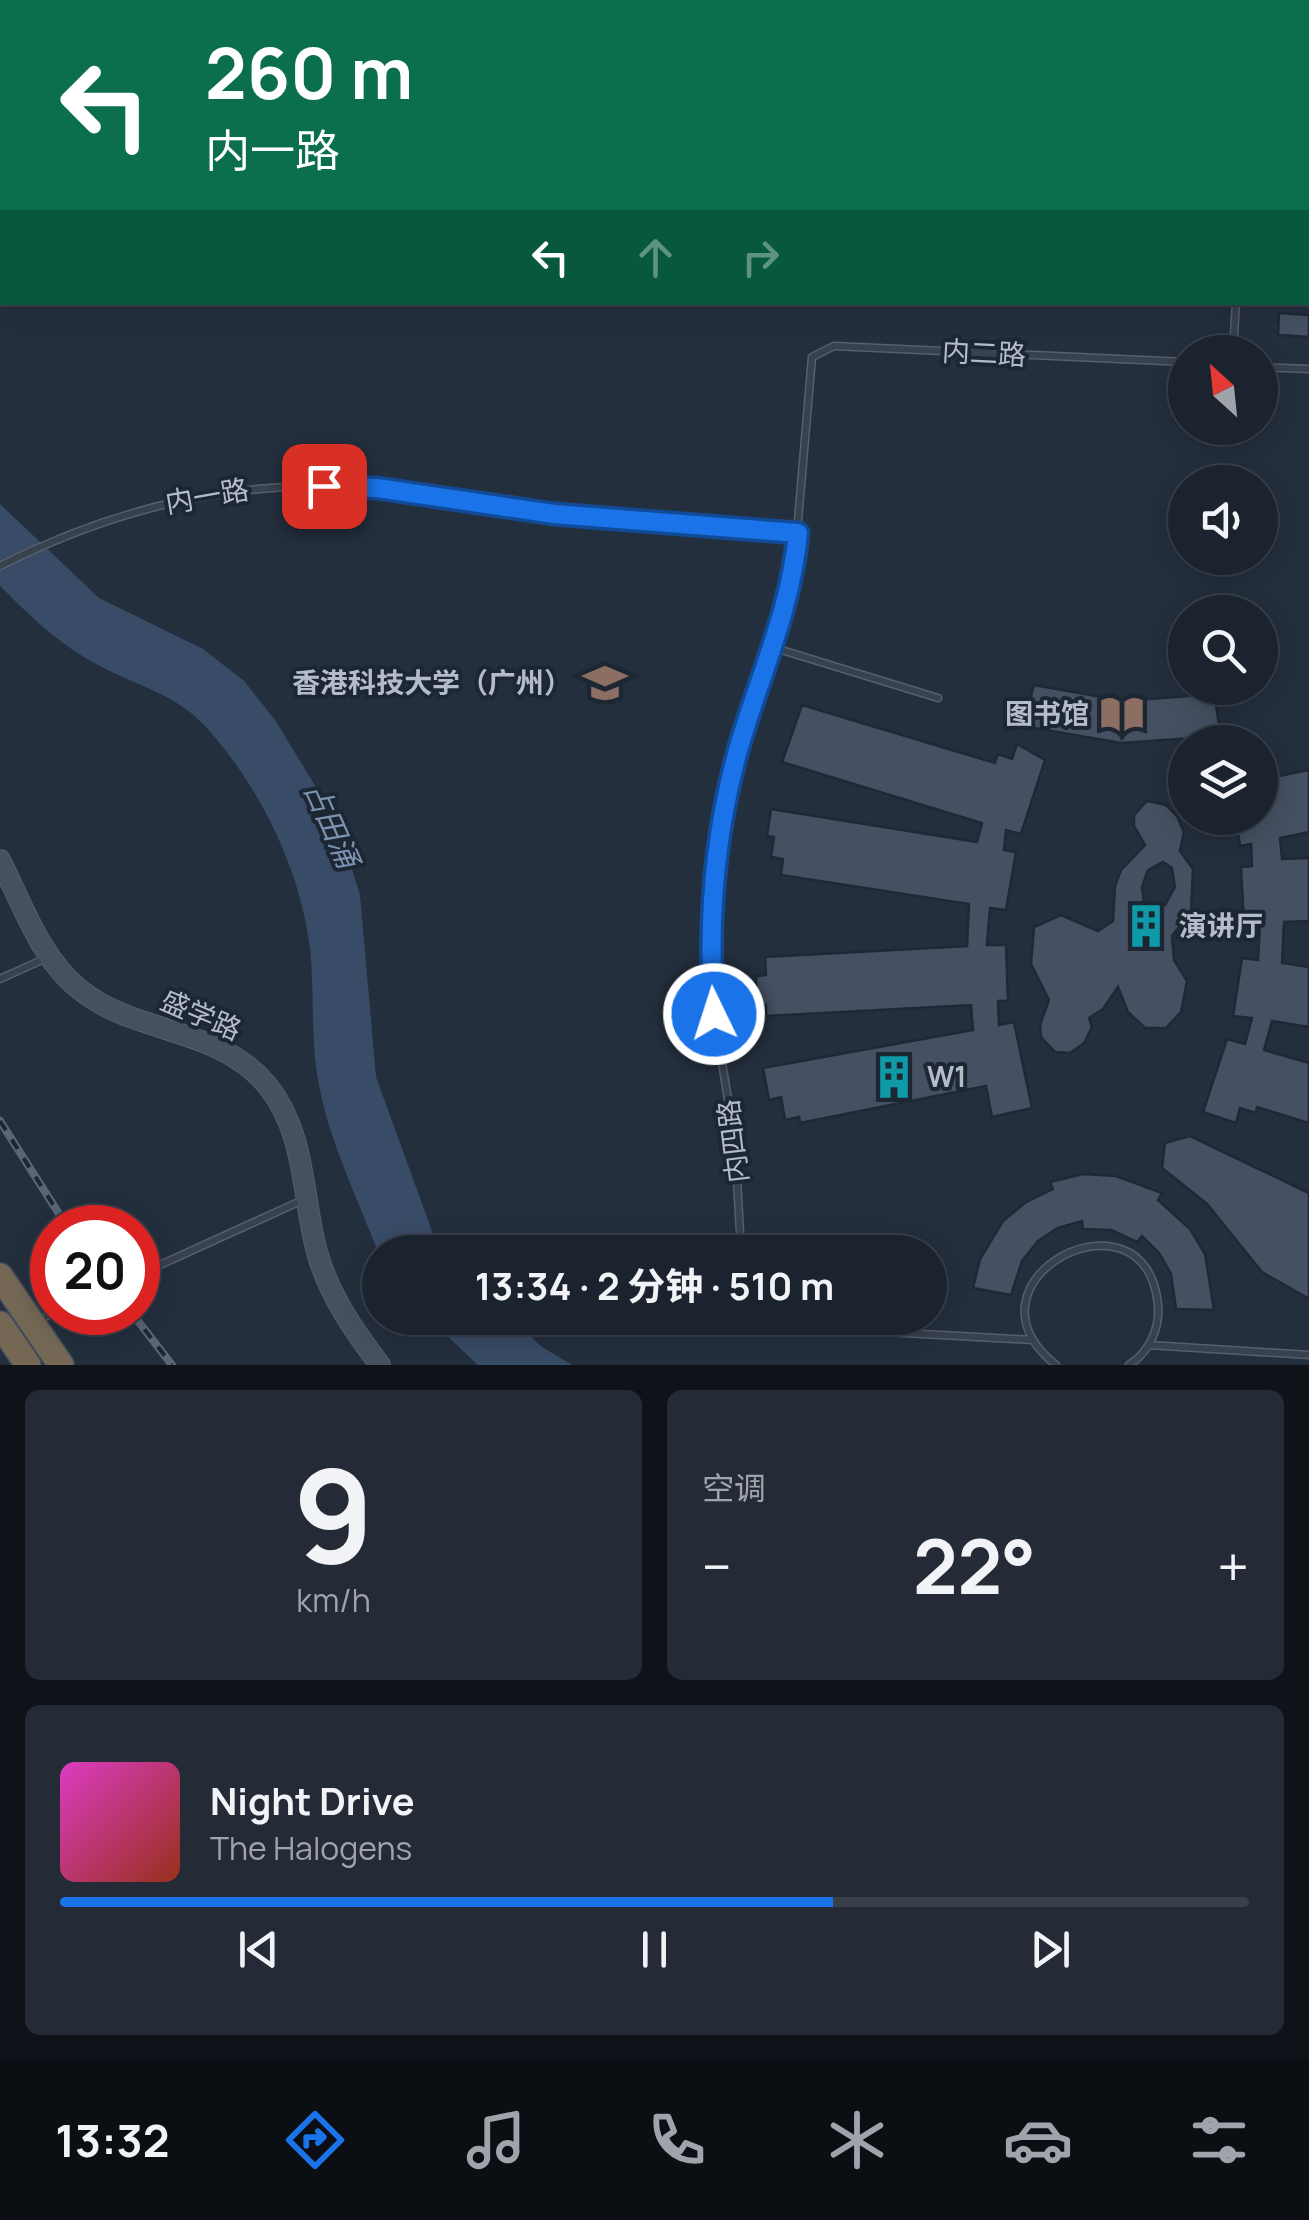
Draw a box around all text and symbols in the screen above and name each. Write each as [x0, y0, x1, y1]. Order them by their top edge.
text: 260 m [205, 24, 413, 120]
icon: left [40, 40, 170, 170]
text: 内一路 [205, 119, 340, 181]
icon: left [523, 230, 578, 285]
icon: ahead [628, 230, 683, 285]
icon: right [733, 230, 788, 285]
street label: 内二路 [941, 331, 1027, 373]
north arrow [1168, 335, 1278, 445]
map controls [1168, 335, 1278, 835]
pin [282, 444, 367, 529]
icon: arrive [297, 459, 352, 514]
button: sound [1168, 465, 1278, 575]
street label: 内一路 [162, 469, 251, 521]
button: search [1168, 595, 1278, 705]
school or university icon: 香港科技大学（广州） [581, 659, 629, 707]
place label: 香港科技大学（广州） [292, 663, 572, 701]
library icon: 图书馆 [1098, 690, 1146, 738]
place label: 图书馆 [1005, 694, 1089, 732]
button: layers [1168, 725, 1278, 835]
water label: 占田涌 [295, 775, 371, 877]
building icon: 演讲厅 [1122, 902, 1170, 950]
place label: 演讲厅 [1179, 906, 1263, 944]
position arrow [662, 962, 766, 1066]
street label: 盛学路 [155, 980, 247, 1048]
building icon: W1 [870, 1053, 918, 1101]
place label: W1 [927, 1057, 967, 1095]
street label: 内四路 [708, 1097, 756, 1185]
speed limit sign: 20 [30, 1205, 160, 1335]
text: 13:34 · 2 分钟 · 510 m [475, 1259, 834, 1311]
text: 9 [293, 1424, 374, 1602]
text: 空调 [702, 1466, 766, 1510]
text: 22° [913, 1514, 1036, 1617]
text: − [702, 1528, 732, 1604]
text: + [1217, 1528, 1249, 1604]
text: km/h [296, 1578, 371, 1622]
text: Night Drive [210, 1774, 415, 1826]
text: The Halogens [210, 1826, 412, 1870]
icon: previous [231, 1922, 286, 1977]
icon: pause [627, 1922, 682, 1977]
icon: next [1023, 1922, 1078, 1977]
icon: directions [280, 2105, 350, 2175]
icon: music [461, 2105, 531, 2175]
icon: phone [642, 2105, 712, 2175]
icon: climate [822, 2105, 892, 2175]
icon: car [1003, 2105, 1073, 2175]
icon: filters [1184, 2105, 1254, 2175]
text: 13:32 [55, 2109, 170, 2171]

